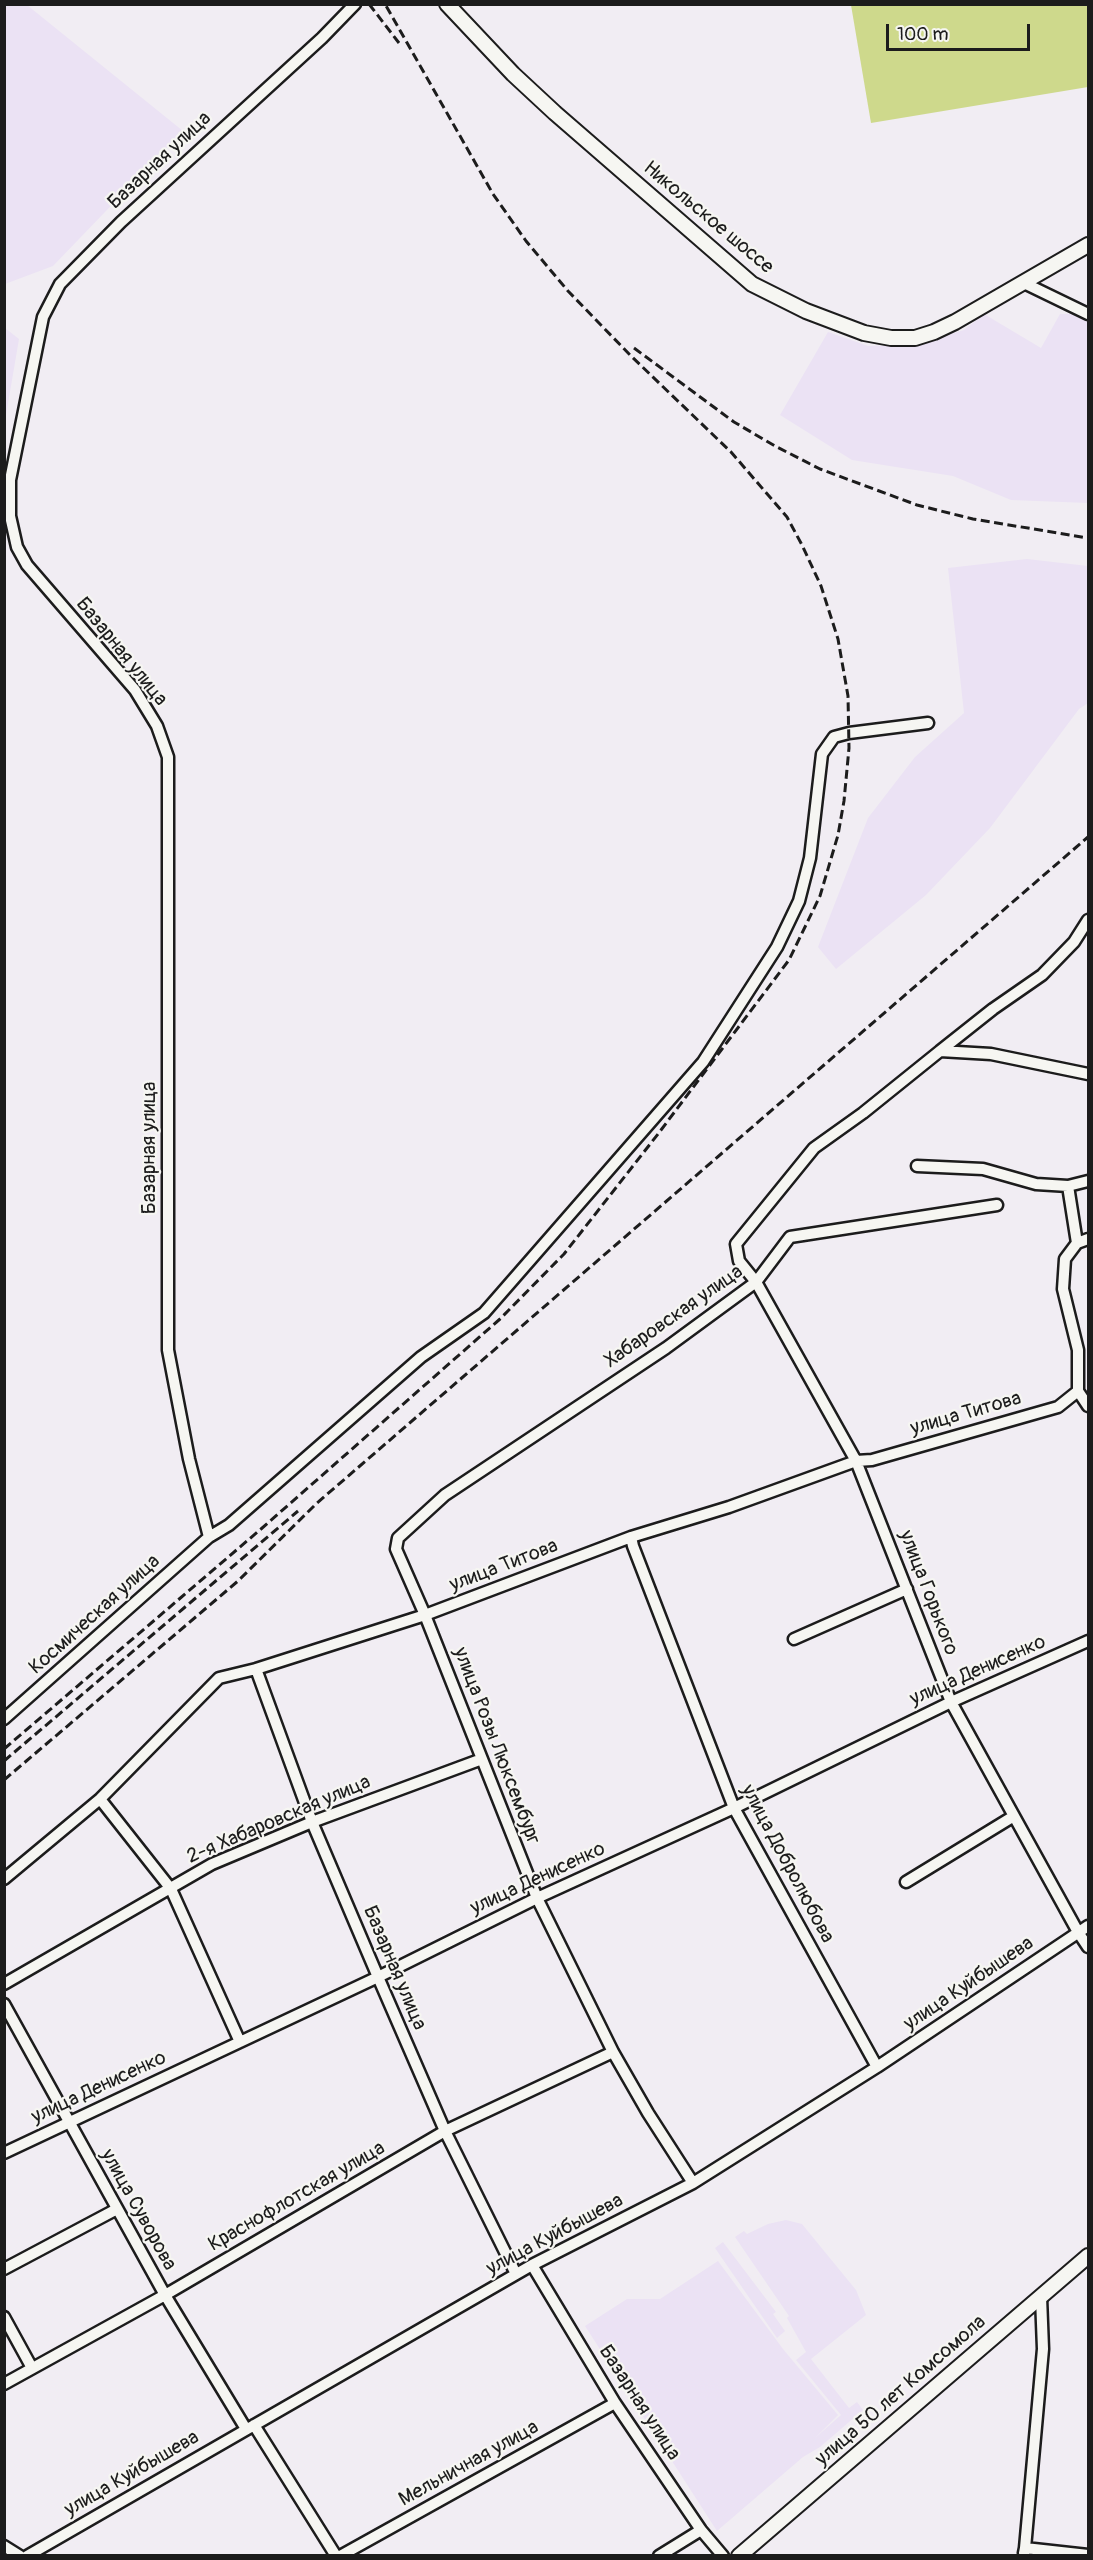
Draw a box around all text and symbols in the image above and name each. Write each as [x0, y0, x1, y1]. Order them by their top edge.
scale bar [889, 12, 1033, 50]
text: 100 m [897, 23, 949, 46]
street label: Базарная улица [103, 107, 217, 215]
street label: Никольское шоссе [638, 156, 778, 280]
street label: Базарная улица [70, 593, 172, 711]
street label: Базарная улица [138, 1082, 162, 1214]
street label: Хабаровская улица [600, 1260, 748, 1374]
street label: улица Титова [908, 1387, 1024, 1441]
street label: улица Горького [893, 1527, 963, 1659]
street label: улица Титова [446, 1534, 562, 1598]
street label: Космическая улица [25, 1550, 165, 1680]
street label: улица Денисенко [906, 1630, 1050, 1712]
street label: улица Розы Люксембург [447, 1644, 545, 1848]
street label: 2-я Хабаровская улица [184, 1770, 374, 1870]
street label: улица Добролюбова [735, 1781, 839, 1947]
street label: улица Денисенко [467, 1837, 609, 1921]
street label: Базарная улица [357, 1902, 431, 2034]
street label: улица Куйбышева [900, 1932, 1038, 2036]
street label: улица Денисенко [28, 2046, 170, 2130]
street label: Краснофлотская улица [204, 2137, 390, 2257]
street label: улица Суворова [95, 2145, 181, 2275]
street label: улица Куйбышева [483, 2189, 627, 2281]
street label: улица 50 лет Комсомола [811, 2311, 991, 2471]
street label: Базарная улица [593, 2341, 685, 2465]
street label: Мельничная улица [395, 2416, 543, 2512]
street label: улица Куйбышева [60, 2426, 204, 2522]

